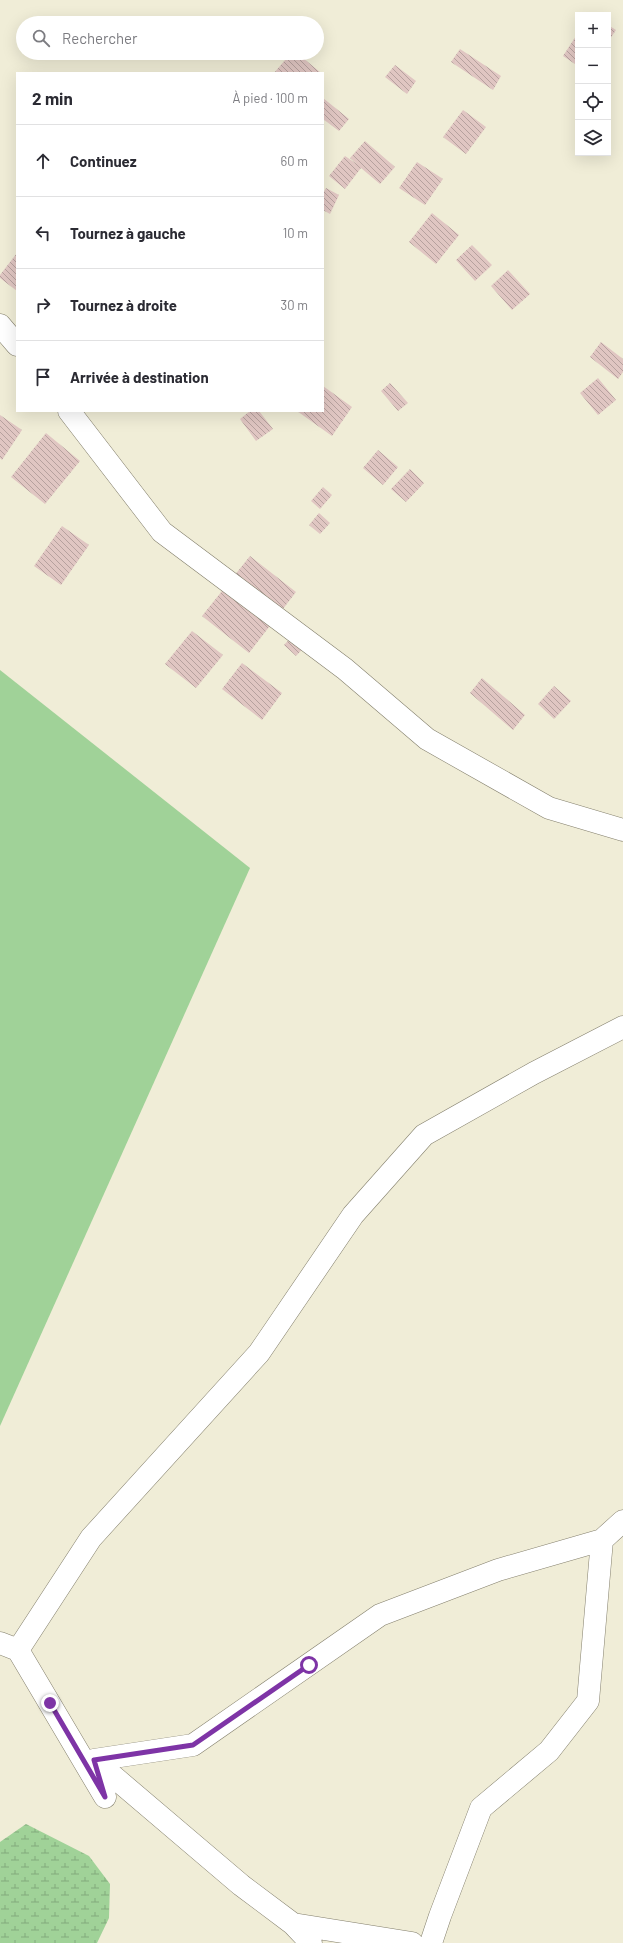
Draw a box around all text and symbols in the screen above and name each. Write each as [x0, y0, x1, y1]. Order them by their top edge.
map controls [575, 12, 611, 156]
button: + [575, 12, 611, 48]
search box [16, 16, 324, 60]
icon: search [30, 27, 52, 49]
text: Rechercher [62, 29, 138, 47]
button: − [575, 48, 611, 84]
button: locate [575, 84, 611, 120]
text: 2 min [32, 88, 73, 108]
text: À pied · 100 m [232, 90, 308, 106]
button: layers [575, 120, 611, 156]
icon: ahead [32, 150, 54, 172]
text: Continuez [70, 152, 137, 170]
text: 60 m [281, 153, 308, 169]
icon: left [32, 222, 54, 244]
text: Tournez à gauche [70, 224, 186, 242]
text: 10 m [283, 225, 308, 241]
icon: right [32, 294, 54, 316]
text: Tournez à droite [70, 296, 177, 314]
text: 30 m [281, 297, 308, 313]
icon: arrive [32, 366, 54, 388]
text: Arrivée à destination [70, 368, 209, 386]
route start [300, 1656, 318, 1674]
route end [41, 1694, 59, 1712]

